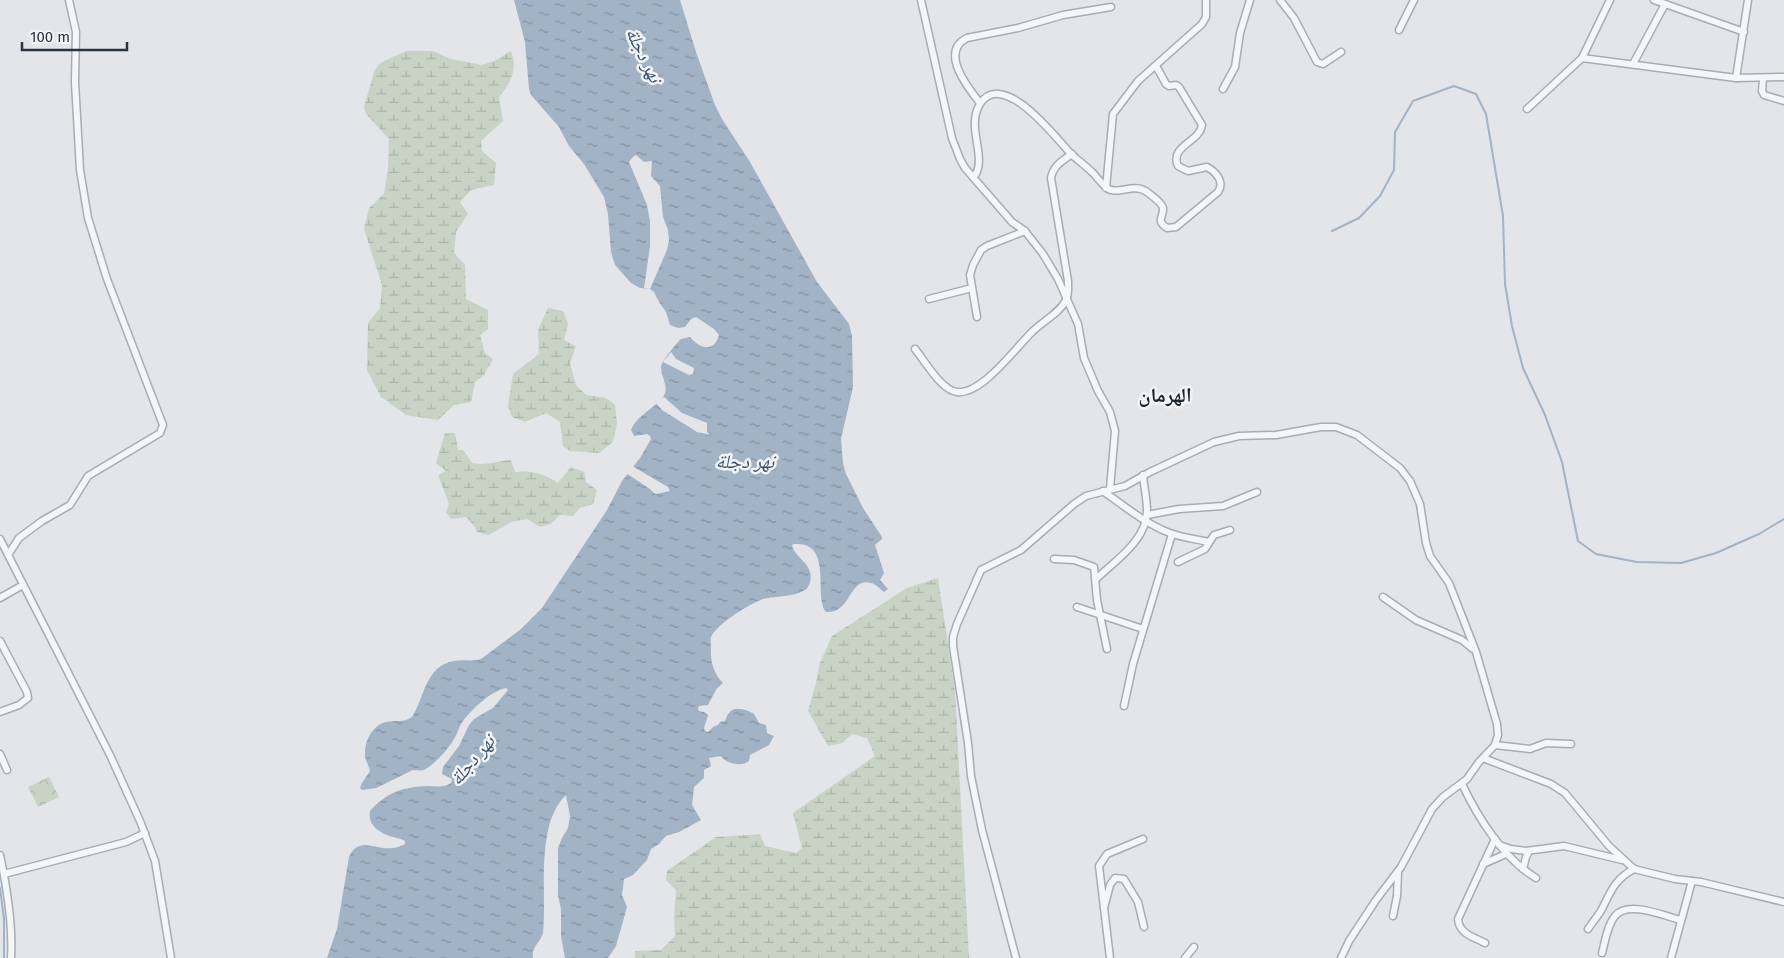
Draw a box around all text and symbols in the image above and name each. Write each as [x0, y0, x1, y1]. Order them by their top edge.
scale bar [22, 20, 128, 52]
water label: نهر دجلة [621, 24, 668, 89]
text: 100 m [30, 28, 70, 46]
district label: الهرمان [1138, 383, 1192, 407]
water label: نهر دجلة [716, 450, 777, 473]
water label: نهر دجلة [444, 728, 501, 790]

